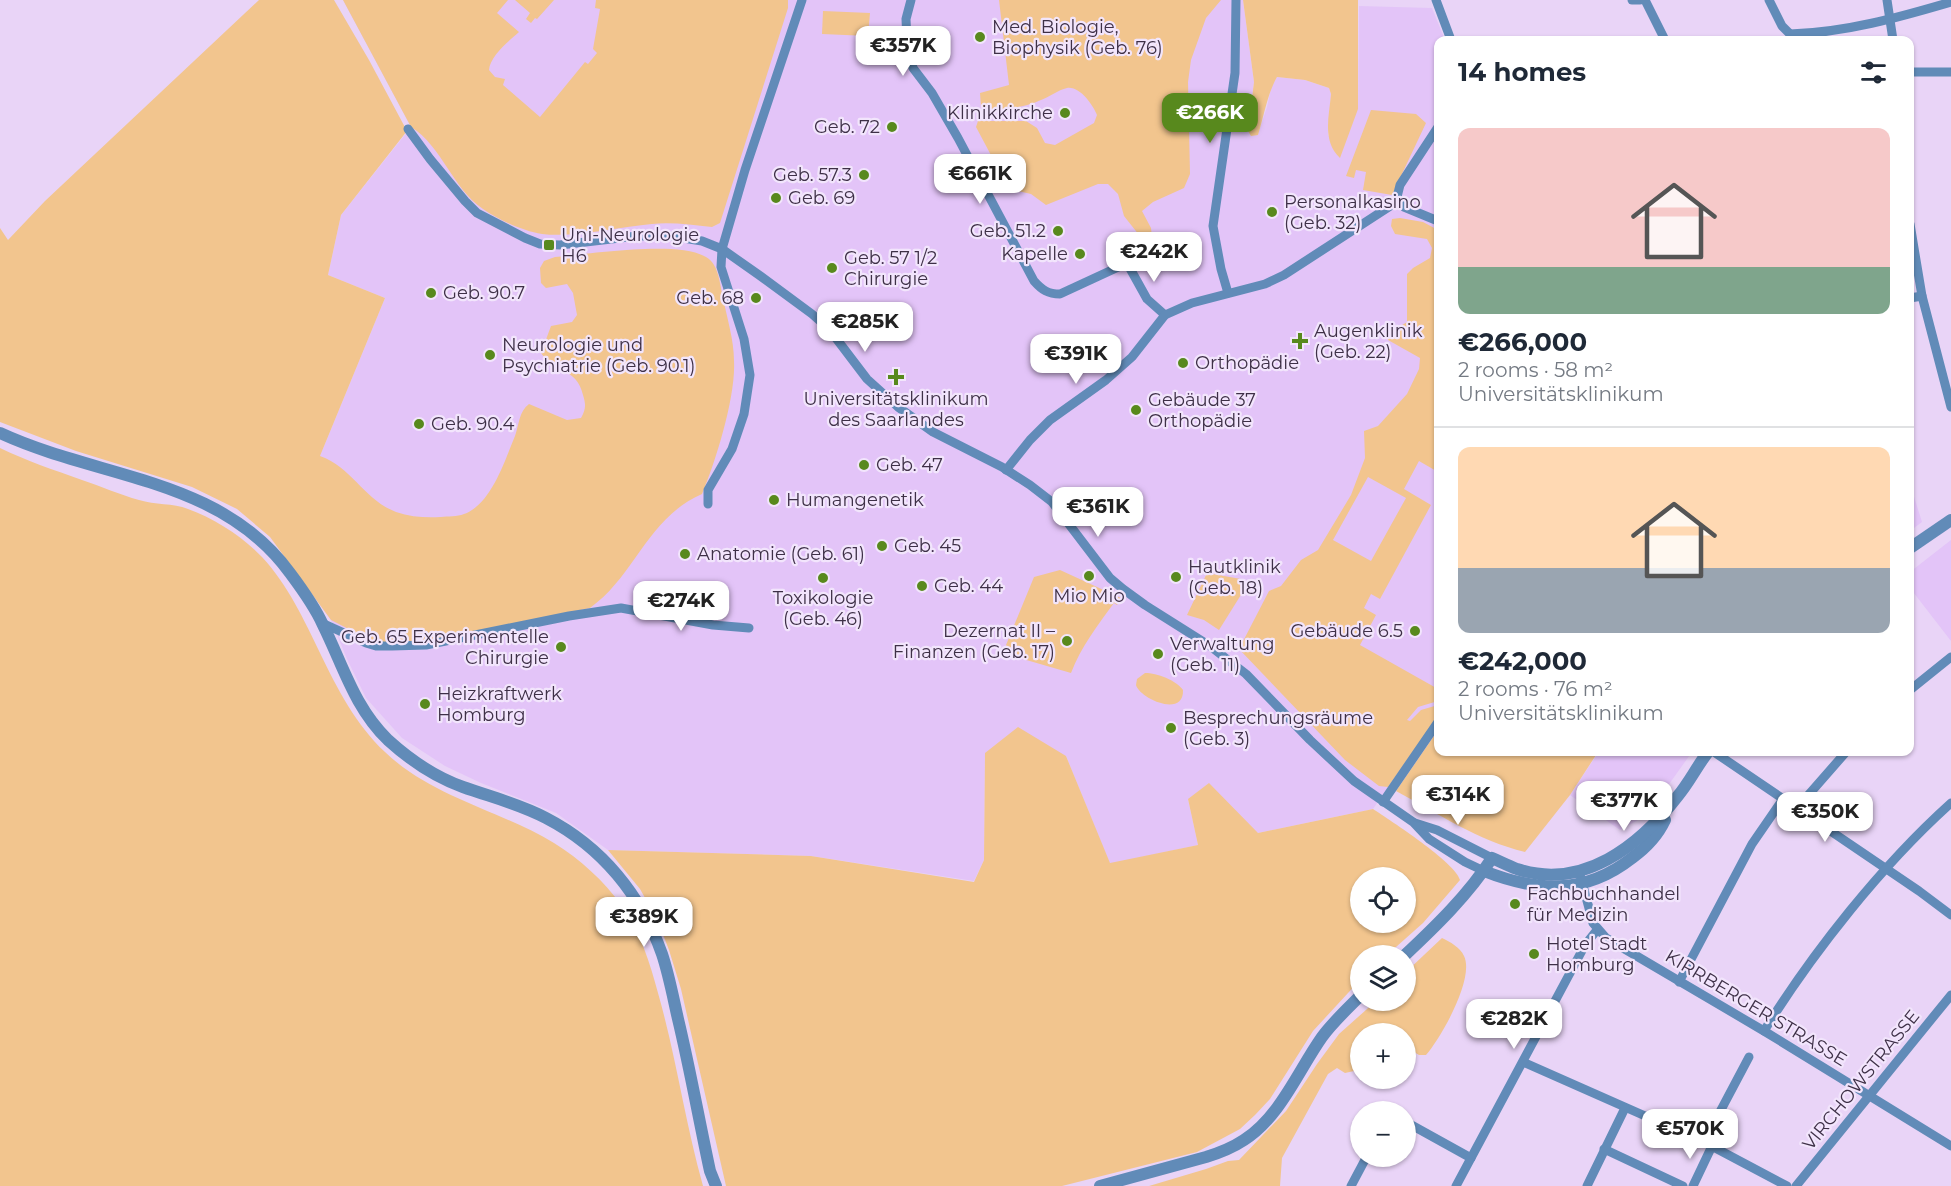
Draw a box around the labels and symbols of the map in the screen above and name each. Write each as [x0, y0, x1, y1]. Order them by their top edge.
place label: Med. Biologie, Biophysik (Geb. 76) [992, 16, 1163, 59]
pin: €357K [861, 26, 945, 77]
marker: Med. Biologie, Biophysik (Geb. 76) [973, 30, 987, 44]
pin: €266K [1168, 93, 1252, 144]
place label: Klinikkirche [947, 102, 1053, 124]
marker: Klinikkirche [1058, 106, 1072, 120]
place label: Geb. 72 [814, 116, 880, 138]
marker: Geb. 72 [885, 120, 899, 134]
pin: €661K [938, 154, 1022, 205]
place label: Geb. 57.3 [773, 164, 852, 186]
marker: Geb. 57.3 [857, 168, 871, 182]
place label: Geb. 69 [788, 187, 855, 209]
marker: Geb. 69 [769, 191, 783, 205]
place label: Personalkasino (Geb. 32) [1284, 191, 1421, 234]
marker: Personalkasino (Geb. 32) [1265, 205, 1279, 219]
place label: Geb. 51.2 [970, 220, 1046, 242]
place label: Uni-Neurologie H6 [561, 224, 699, 267]
marker: Geb. 51.2 [1051, 224, 1065, 238]
pin: €242K [1112, 232, 1196, 283]
marker: Uni-Neurologie H6 [542, 238, 556, 252]
place label: Kapelle [1001, 243, 1068, 265]
place label: Geb. 57 1/2 Chirurgie [844, 247, 937, 290]
marker: Kapelle [1073, 247, 1087, 261]
marker: Geb. 57 1/2 Chirurgie [825, 261, 839, 275]
place label: Geb. 90.7 [443, 282, 525, 304]
marker: Geb. 90.7 [424, 286, 438, 300]
place label: Geb. 68 [676, 287, 744, 309]
marker: Geb. 68 [749, 291, 763, 305]
pin: €285K [823, 302, 907, 353]
place label: Augenklinik (Geb. 22) [1314, 320, 1423, 363]
marker: Augenklinik (Geb. 22) [1291, 332, 1309, 350]
place label: Neurologie und Psychiatrie (Geb. 90.1) [502, 334, 696, 377]
pin: €391K [1034, 334, 1118, 385]
marker: Neurologie und Psychiatrie (Geb. 90.1) [483, 348, 497, 362]
place label: Orthopädie [1195, 352, 1299, 374]
marker: Orthopädie [1176, 356, 1190, 370]
marker: Universitätsklinikum des Saarlandes [887, 368, 905, 386]
place label: Universitätsklinikum des Saarlandes [803, 388, 989, 431]
place label: Gebäude 37 Orthopädie [1148, 389, 1256, 432]
marker: Gebäude 37 Orthopädie [1129, 403, 1143, 417]
place label: Geb. 90.4 [431, 413, 515, 435]
marker: Geb. 90.4 [412, 417, 426, 431]
place label: Geb. 47 [876, 454, 943, 476]
marker: Geb. 47 [857, 458, 871, 472]
pin: €361K [1056, 487, 1140, 538]
place label: Humangenetik [786, 489, 924, 511]
marker: Humangenetik [767, 493, 781, 507]
place label: Geb. 45 [894, 535, 961, 557]
marker: Geb. 45 [875, 539, 889, 553]
place label: Anatomie (Geb. 61) [697, 543, 865, 565]
marker: Anatomie (Geb. 61) [678, 547, 692, 561]
place label: Hautklinik (Geb. 18) [1188, 556, 1281, 599]
marker: Mio Mio [1082, 569, 1096, 583]
marker: Hautklinik (Geb. 18) [1169, 570, 1183, 584]
marker: Toxikologie (Geb. 46) [816, 571, 830, 585]
place label: Geb. 44 [934, 575, 1003, 597]
marker: Geb. 44 [915, 579, 929, 593]
pin: €274K [639, 581, 723, 632]
place label: Mio Mio [1053, 585, 1125, 607]
place label: Toxikologie (Geb. 46) [773, 587, 873, 630]
place label: Dezernat II – Finanzen (Geb. 17) [893, 620, 1055, 663]
place label: Gebäude 6.5 [1290, 620, 1403, 642]
marker: Gebäude 6.5 [1408, 624, 1422, 638]
place label: Geb. 65 Experimentelle Chirurgie [341, 626, 549, 669]
place label: Verwaltung (Geb. 11) [1170, 633, 1275, 676]
marker: Dezernat II – Finanzen (Geb. 17) [1060, 634, 1074, 648]
marker: Geb. 65 Experimentelle Chirurgie [554, 640, 568, 654]
marker: Verwaltung (Geb. 11) [1151, 647, 1165, 661]
place label: Heizkraftwerk Homburg [437, 683, 562, 726]
marker: Heizkraftwerk Homburg [418, 697, 432, 711]
place label: Besprechungsräume (Geb. 3) [1183, 707, 1373, 750]
marker: Besprechungsräume (Geb. 3) [1164, 721, 1178, 735]
pin: €314K [1416, 775, 1500, 826]
pin: €377K [1582, 781, 1666, 832]
pin: €350K [1783, 792, 1867, 843]
place label: Fachbuchhandel für Medizin [1527, 883, 1680, 926]
pin: €389K [602, 897, 686, 948]
marker: Fachbuchhandel für Medizin [1508, 897, 1522, 911]
place label: Hotel Stadt Homburg [1546, 933, 1647, 976]
street label: KIRRBERGER STRASSE [1661, 945, 1851, 1071]
marker: Hotel Stadt Homburg [1527, 947, 1541, 961]
pin: €282K [1472, 999, 1556, 1050]
street label: VIRCHOWSTRASSE [1798, 1005, 1924, 1155]
pin: €570K [1648, 1109, 1732, 1160]

